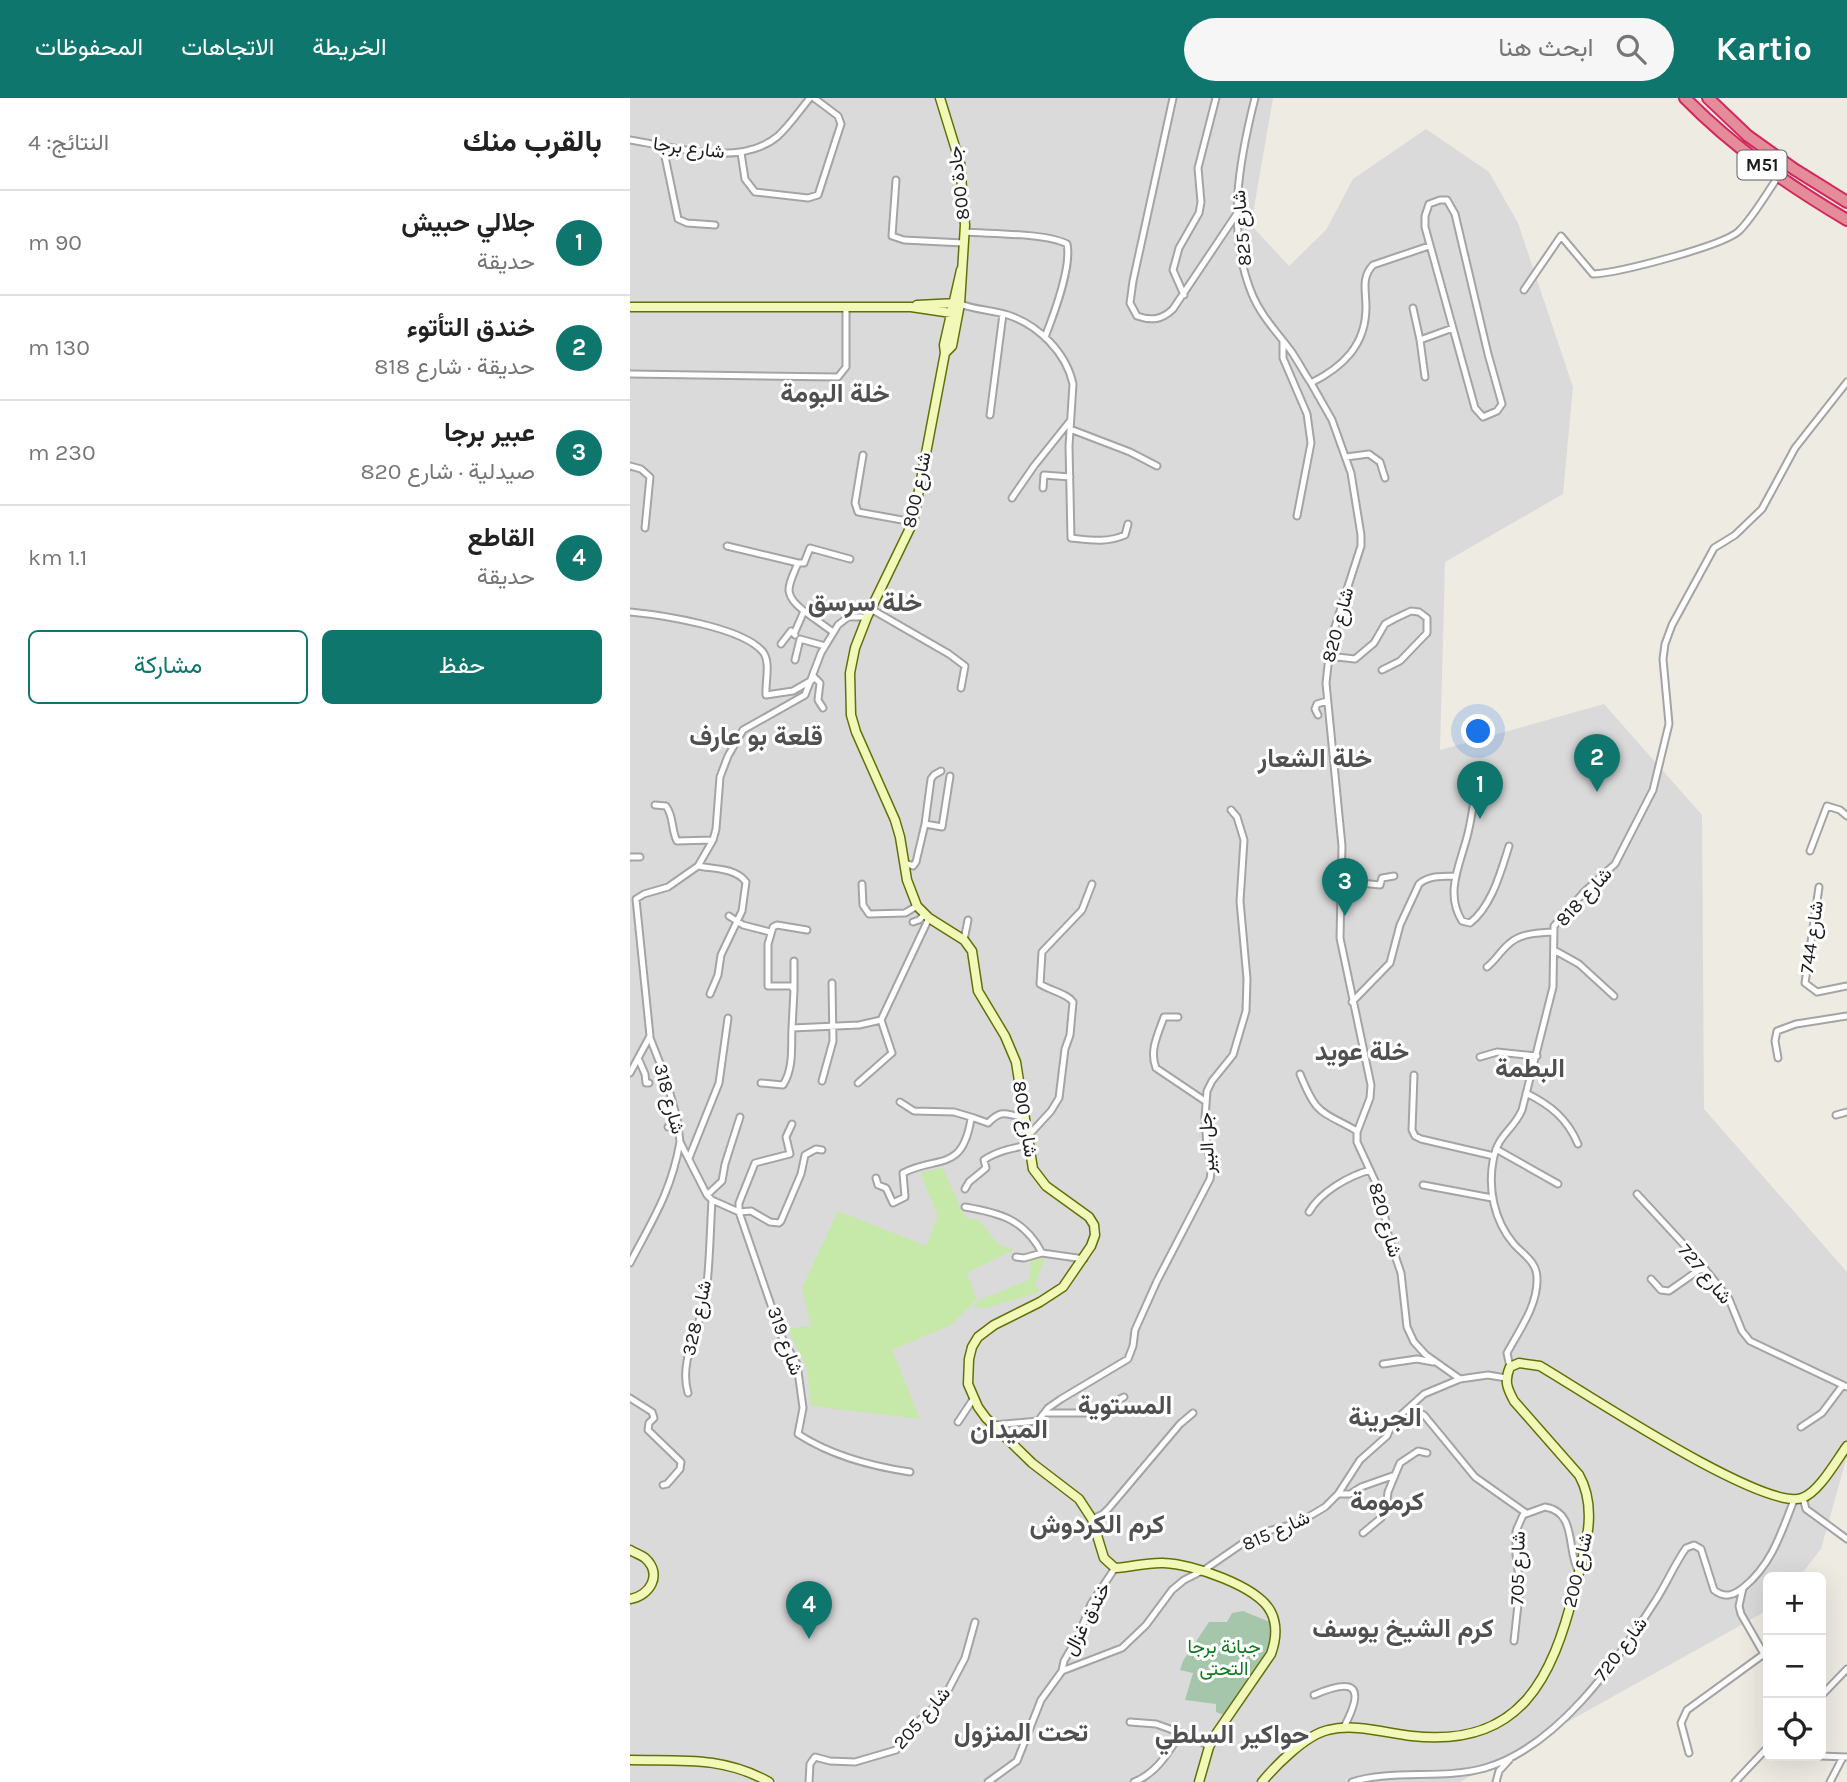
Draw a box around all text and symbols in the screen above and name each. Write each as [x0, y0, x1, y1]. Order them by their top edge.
search box [1184, 18, 1674, 81]
icon: search [1612, 30, 1650, 68]
text: Kartio [1716, 30, 1812, 68]
text: ابحث هنا [1498, 32, 1594, 63]
text: المحفوظات [35, 33, 143, 61]
text: الاتجاهات [181, 33, 274, 61]
text: الخريطة [312, 33, 387, 61]
text: بالقرب منك [463, 123, 602, 159]
text: النتائج: 4 [28, 129, 109, 156]
street label: شارع برجا [652, 133, 726, 164]
street label: جادة 800 [944, 145, 974, 221]
road number: M51 [1738, 150, 1786, 180]
street label: شارع 825 [1228, 189, 1257, 267]
text: جلالي حبيش [401, 207, 535, 238]
text: 90 m [28, 229, 82, 256]
text: 1 [575, 229, 583, 256]
text: حديقة [477, 248, 535, 275]
text: خندق التأتوء [407, 312, 535, 343]
text: 130 m [28, 334, 90, 361]
text: 2 [572, 334, 586, 361]
text: حديقة · شارع 818 [374, 353, 535, 380]
district label: خلة البومة [780, 378, 890, 409]
text: عبير برجا [444, 417, 535, 448]
text: 230 m [28, 439, 96, 466]
text: 3 [572, 439, 586, 466]
street label: شارع 800 [898, 450, 937, 530]
text: صيدلية · شارع 820 [360, 458, 535, 485]
text: القاطع [467, 522, 535, 553]
text: 1.1 km [28, 544, 87, 571]
text: 4 [572, 544, 586, 571]
text: حديقة [477, 563, 535, 590]
street label: شارع 820 [1317, 585, 1360, 665]
district label: خلة سرسق [808, 587, 922, 618]
button: مشاركة [28, 630, 308, 704]
button: حفظ [322, 630, 602, 704]
your location [1461, 714, 1495, 748]
district label: قلعة بو عارف [689, 721, 823, 752]
pin: 2 [1574, 734, 1620, 792]
district label: خلة الشعار [1257, 743, 1372, 774]
pin: 1 [1457, 761, 1503, 819]
pin: 3 [1322, 858, 1368, 916]
street label: شارع 818 [1551, 863, 1617, 932]
street label: شارع 744 [1796, 899, 1829, 975]
district label: خلة عويد [1315, 1036, 1409, 1067]
district label: البطمة [1495, 1053, 1565, 1084]
street label: شارع 318 [648, 1061, 689, 1137]
street label: شارع 800 [1007, 1079, 1042, 1159]
street label: جل البير [1194, 1112, 1220, 1175]
street label: شارع 820 [1363, 1180, 1406, 1260]
street label: شارع 727 [1673, 1240, 1736, 1309]
street label: شارع 328 [678, 1278, 717, 1358]
street label: شارع 319 [762, 1304, 808, 1379]
district label: المستوية [1078, 1390, 1172, 1421]
district label: الجرينة [1348, 1402, 1422, 1433]
district label: الميدان [970, 1414, 1048, 1445]
district label: كرمومة [1350, 1486, 1424, 1517]
street label: شارع 815 [1239, 1506, 1314, 1556]
district label: كرم الكردوش [1029, 1509, 1165, 1541]
street label: شارع 200 [1559, 1530, 1598, 1610]
street label: شارع 705 [1506, 1531, 1531, 1605]
map controls [1763, 1572, 1826, 1761]
button: + [1763, 1572, 1826, 1635]
street label: خندق غزال [1059, 1579, 1115, 1659]
pin: 4 [786, 1581, 832, 1639]
district label: كرم الشيخ يوسف [1312, 1613, 1494, 1646]
street label: شارع 720 [1590, 1613, 1653, 1686]
button: − [1763, 1635, 1826, 1698]
park label: جبانة برجا التحتى [1187, 1636, 1261, 1680]
street label: شارع 205 [889, 1682, 956, 1754]
button: locate [1763, 1698, 1826, 1761]
district label: تحت المنزول [954, 1717, 1088, 1748]
district label: حواكير السلطي [1155, 1719, 1309, 1756]

